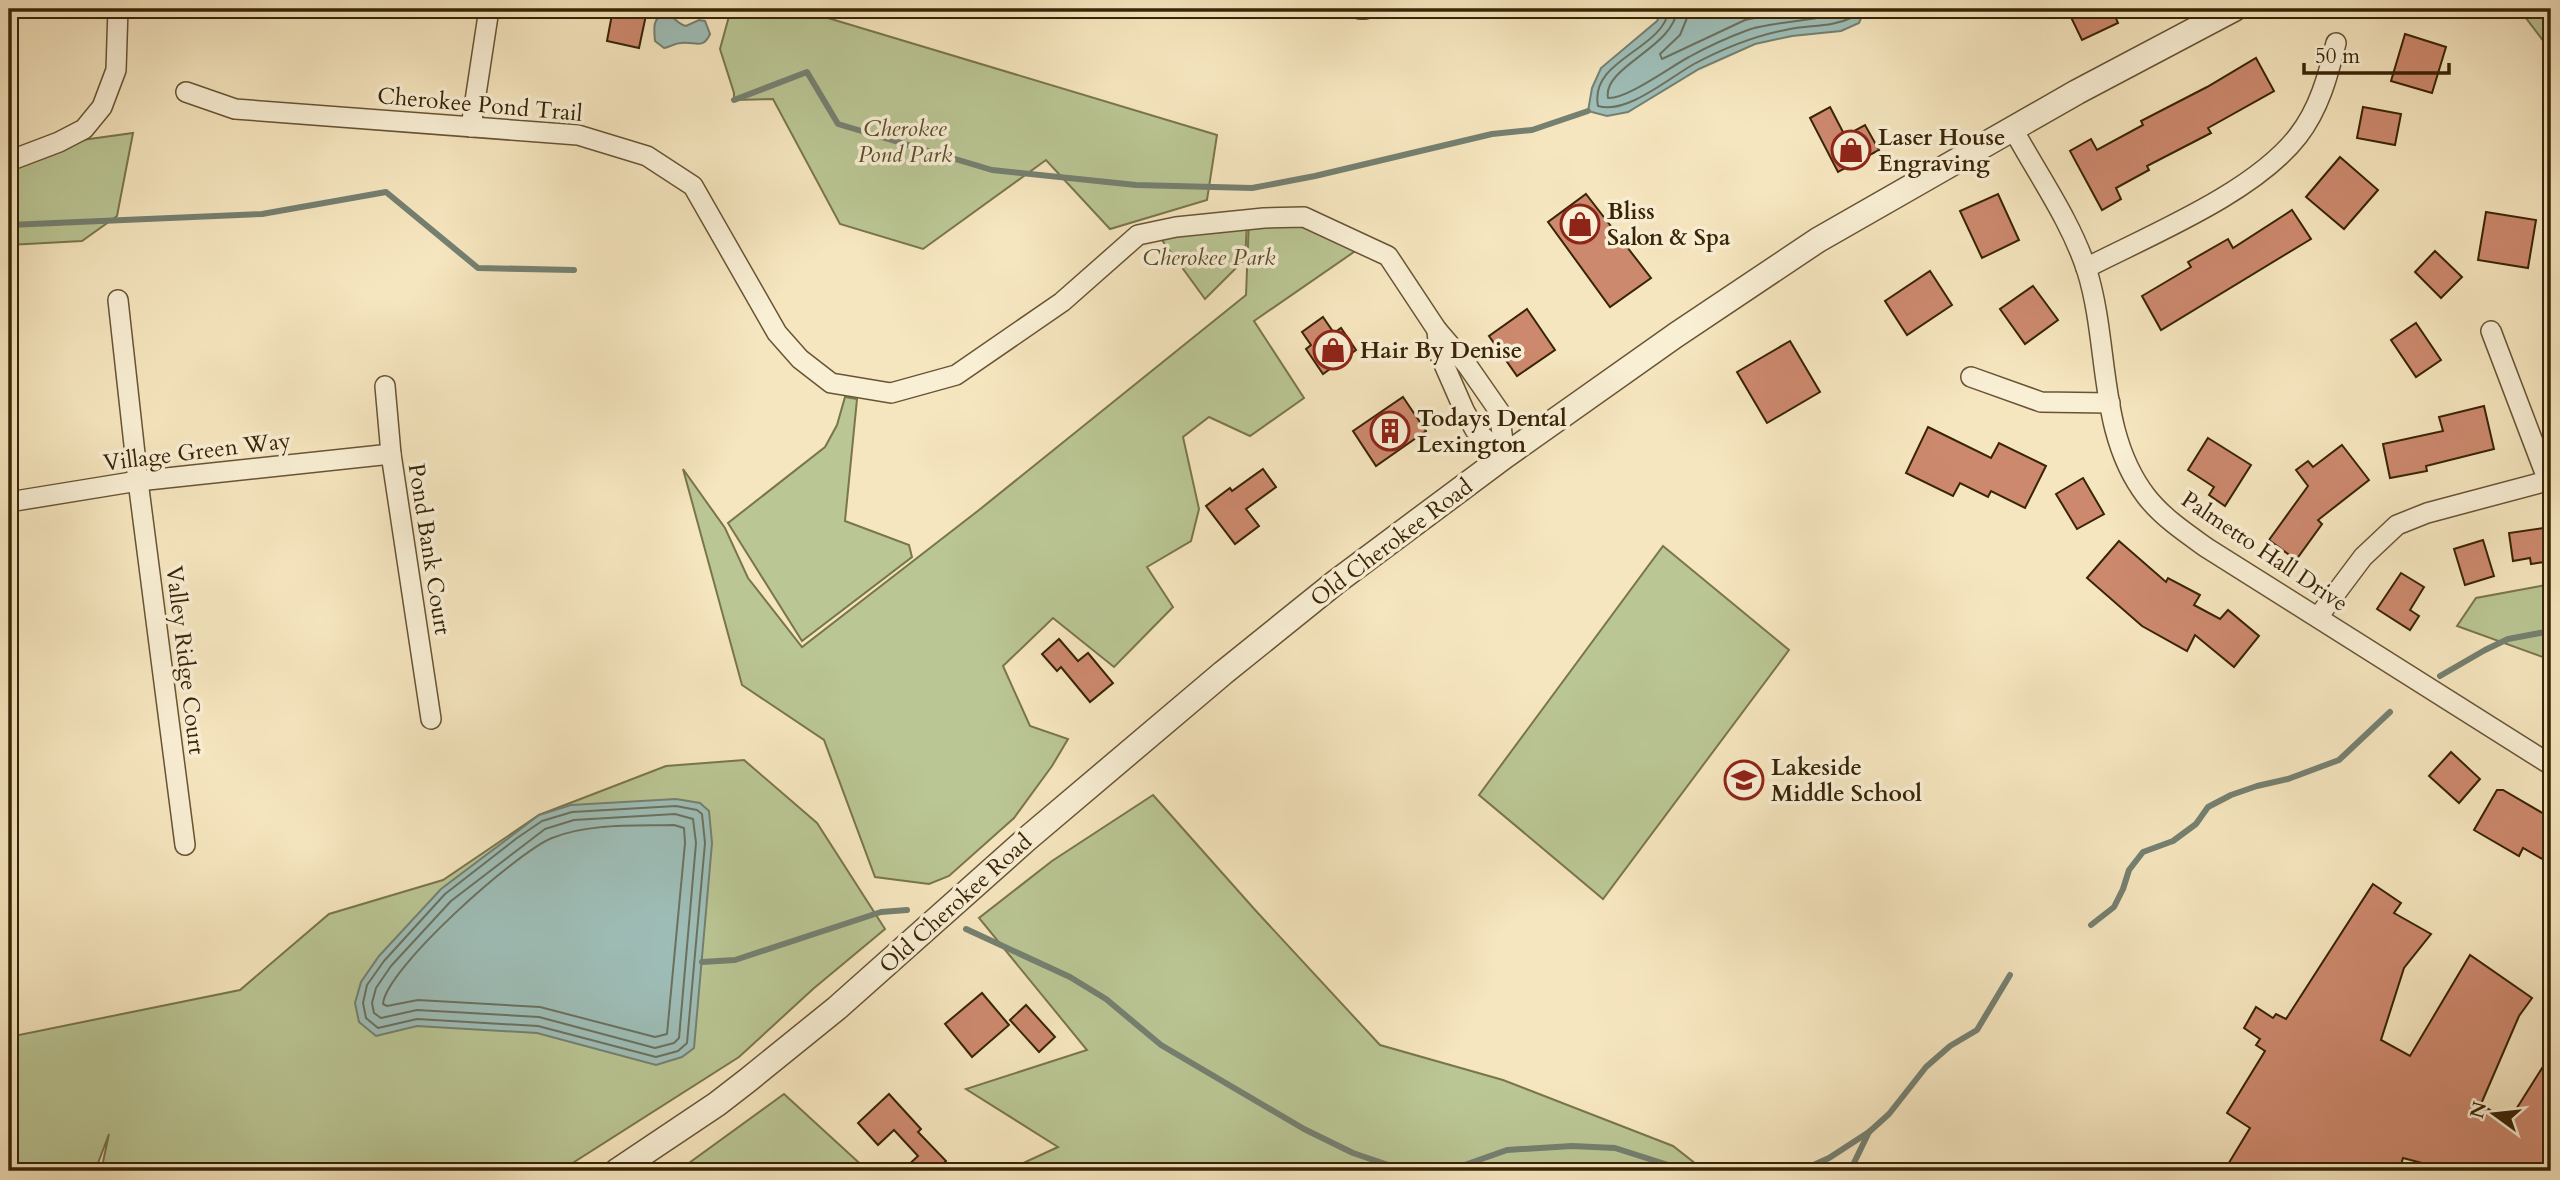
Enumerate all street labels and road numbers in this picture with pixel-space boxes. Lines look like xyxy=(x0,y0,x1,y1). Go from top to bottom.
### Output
street label: Cherokee Pond Trail xyxy=(376,80,584,129)
street label: Village Green Way xyxy=(101,425,293,478)
street label: Pond Bank Court xyxy=(401,461,458,637)
street label: Old Cherokee Road xyxy=(1304,471,1479,614)
street label: Palmetto Hall Drive xyxy=(2175,484,2354,619)
street label: Valley Ridge Court xyxy=(159,564,212,756)
street label: Old Cherokee Road xyxy=(872,826,1039,980)

